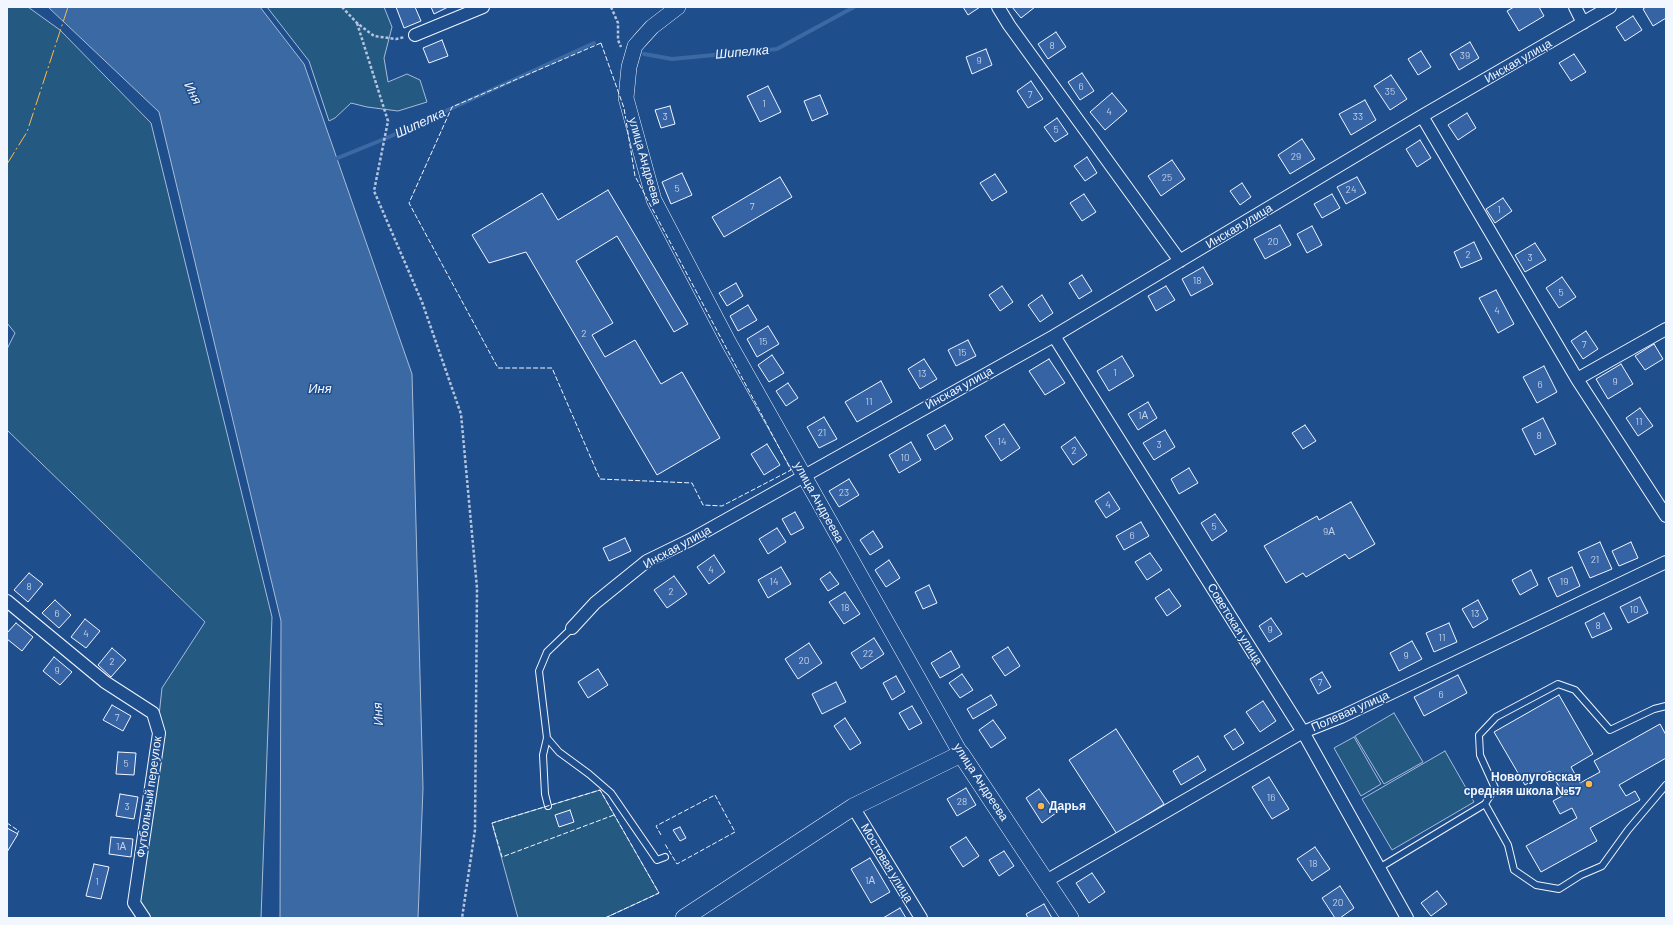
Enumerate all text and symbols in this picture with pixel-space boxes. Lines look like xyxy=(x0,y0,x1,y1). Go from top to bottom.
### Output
street label: Инская улица xyxy=(1482,36,1554,86)
house number: 8 xyxy=(1049,40,1055,52)
water label: Шипелка xyxy=(714,42,770,62)
house number: 39 xyxy=(1460,50,1470,62)
house number: 9 xyxy=(976,55,982,67)
water label: Иня xyxy=(181,79,205,107)
house number: 6 xyxy=(1078,81,1084,93)
house number: 35 xyxy=(1385,86,1395,98)
house number: 7 xyxy=(1028,89,1032,101)
house number: 1 xyxy=(762,98,766,110)
water label: Шипелка xyxy=(392,105,448,141)
house number: 4 xyxy=(1106,106,1112,118)
house number: 3 xyxy=(662,111,668,123)
house number: 33 xyxy=(1353,111,1363,123)
street label: улица Андреева xyxy=(626,116,664,206)
house number: 5 xyxy=(1053,124,1059,136)
house number: 29 xyxy=(1291,151,1301,163)
house number: 25 xyxy=(1162,172,1172,184)
house number: 5 xyxy=(674,183,680,195)
house number: 24 xyxy=(1346,184,1356,196)
street label: Инская улица xyxy=(1203,200,1275,252)
house number: 7 xyxy=(750,201,754,213)
house number: 1 xyxy=(1497,204,1501,216)
house number: 20 xyxy=(1267,236,1279,248)
house number: 2 xyxy=(1465,249,1471,261)
house number: 3 xyxy=(1527,252,1533,264)
house number: 18 xyxy=(1193,275,1201,287)
house number: 5 xyxy=(1558,287,1564,299)
house number: 4 xyxy=(1494,305,1500,317)
house number: 2 xyxy=(581,328,587,340)
house number: 15 xyxy=(759,336,767,348)
house number: 7 xyxy=(1582,339,1586,351)
house number: 15 xyxy=(958,347,966,359)
street label: Инская улица xyxy=(923,363,995,413)
house number: 1 xyxy=(1113,367,1117,379)
house number: 13 xyxy=(918,368,926,380)
house number: 9 xyxy=(1612,376,1618,388)
house number: 6 xyxy=(1537,379,1543,391)
water label: Иня xyxy=(308,381,332,397)
house number: 11 xyxy=(865,396,873,408)
house number: 1А xyxy=(1138,410,1148,422)
house number: 11 xyxy=(1635,416,1643,428)
house number: 21 xyxy=(818,427,826,439)
house number: 8 xyxy=(1536,430,1542,442)
house number: 14 xyxy=(997,436,1007,448)
house number: 3 xyxy=(1156,439,1162,451)
house number: 2 xyxy=(1071,445,1077,457)
house number: 10 xyxy=(900,452,910,464)
street label: улица Андреева xyxy=(791,459,847,545)
house number: 23 xyxy=(839,487,849,499)
house number: 4 xyxy=(1105,499,1111,511)
house number: 5 xyxy=(1211,521,1217,533)
street label: Инская улица xyxy=(641,522,713,572)
house number: 9А xyxy=(1323,526,1335,538)
house number: 6 xyxy=(1129,530,1135,542)
house number: 21 xyxy=(1591,554,1599,566)
house number: 4 xyxy=(708,564,714,576)
house number: 14 xyxy=(769,576,779,588)
house number: 19 xyxy=(1560,576,1568,588)
house number: 8 xyxy=(26,581,32,593)
street label: Советская улица xyxy=(1204,581,1266,667)
house number: 2 xyxy=(668,586,674,598)
house number: 18 xyxy=(841,602,849,614)
house number: 10 xyxy=(1629,604,1639,616)
house number: 6 xyxy=(54,608,60,620)
house number: 13 xyxy=(1471,608,1479,620)
house number: 8 xyxy=(1595,620,1601,632)
house number: 9 xyxy=(1267,624,1273,636)
house number: 4 xyxy=(83,628,89,640)
house number: 11 xyxy=(1438,632,1446,644)
house number: 22 xyxy=(863,648,873,660)
house number: 9 xyxy=(1403,650,1409,662)
house number: 20 xyxy=(798,655,810,667)
house number: 2 xyxy=(109,656,115,668)
house number: 9 xyxy=(54,665,60,677)
house number: 7 xyxy=(1318,677,1322,689)
street label: Полевая улица xyxy=(1309,687,1391,735)
house number: 6 xyxy=(1438,689,1444,701)
water label: Иня xyxy=(370,702,386,726)
house number: 7 xyxy=(115,712,119,724)
street label: Футбольный переулок xyxy=(133,735,165,859)
street label: улица Андреева xyxy=(950,740,1012,824)
house number: 5 xyxy=(123,758,129,770)
place label: Новолуговская средняя школа №57 xyxy=(1464,770,1581,798)
marker: Новолуговская средняя школа №57 xyxy=(1584,779,1594,789)
house number: 16 xyxy=(1267,792,1275,804)
house number: 28 xyxy=(957,796,967,808)
place label: Дарья xyxy=(1049,799,1086,813)
house number: 3 xyxy=(124,801,130,813)
marker: Дарья xyxy=(1036,801,1046,811)
street label: Мостовая улица xyxy=(858,821,916,905)
house number: 1А xyxy=(116,841,126,853)
house number: 18 xyxy=(1309,858,1317,870)
house number: 1А xyxy=(865,875,875,887)
house number: 1 xyxy=(95,876,99,888)
house number: 20 xyxy=(1332,897,1344,909)

